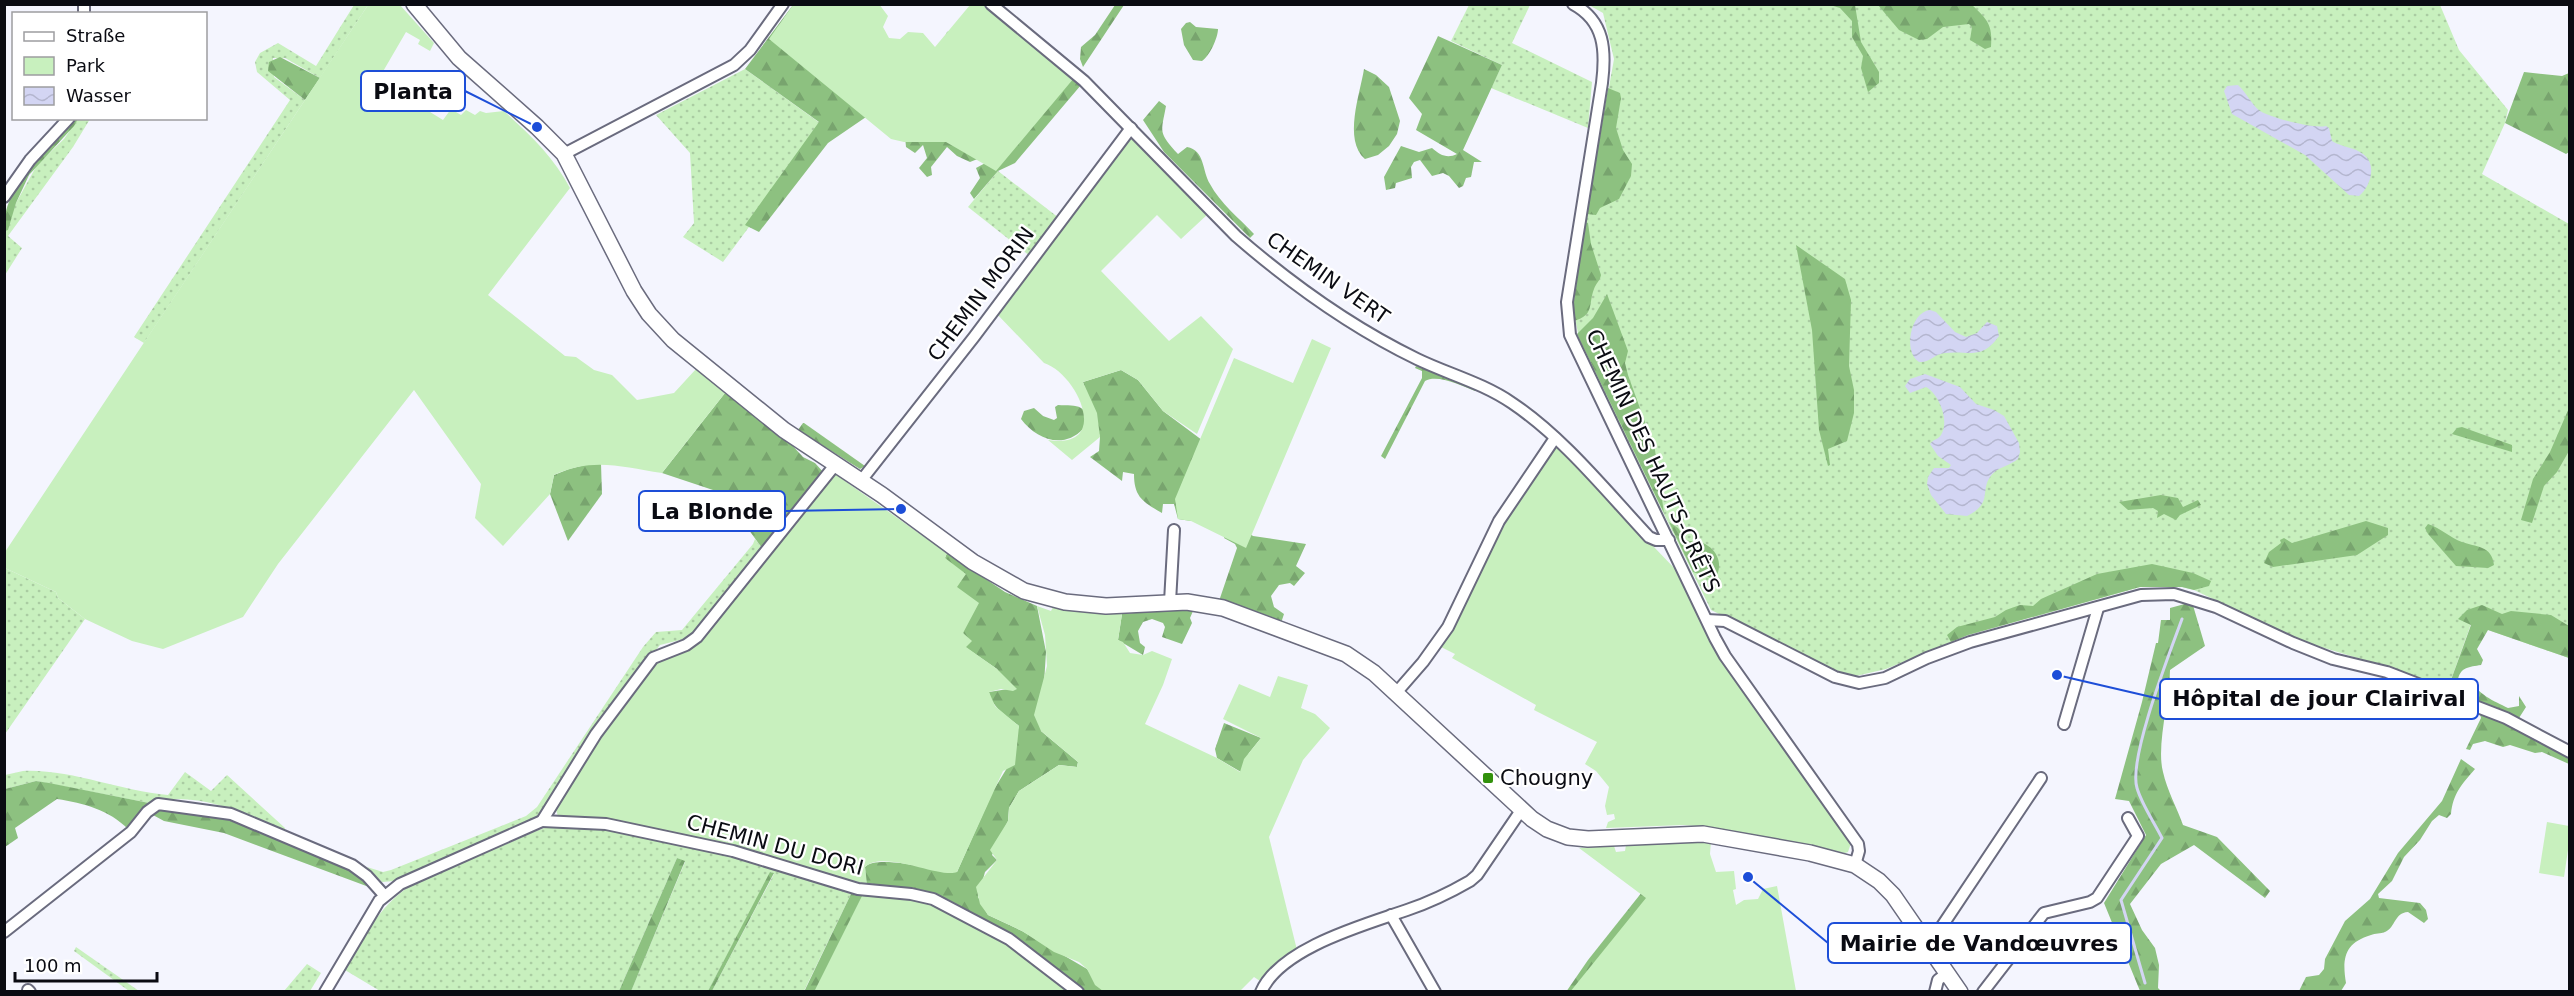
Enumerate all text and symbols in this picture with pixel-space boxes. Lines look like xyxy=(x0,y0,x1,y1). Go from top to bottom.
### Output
legend xyxy=(12,12,207,120)
text: Straße xyxy=(66,25,125,46)
text: Park xyxy=(66,55,105,76)
callout: Planta xyxy=(361,71,465,111)
text: Planta xyxy=(373,79,453,104)
text: Wasser xyxy=(66,85,132,106)
street label: CHEMIN MORIN xyxy=(923,222,1039,366)
street label: CHEMIN VERT xyxy=(1262,227,1394,329)
street label: CHEMIN DES HAUTS-CRÊTS xyxy=(1581,325,1726,596)
callout: La Blonde xyxy=(639,491,785,531)
text: La Blonde xyxy=(651,499,773,524)
callout: Hôpital de jour Clairival xyxy=(2160,679,2478,719)
text: Hôpital de jour Clairival xyxy=(2172,686,2466,711)
place label: Chougny xyxy=(1500,766,1593,790)
marker: Chougny xyxy=(1481,771,1495,785)
street label: CHEMIN DU DORI xyxy=(684,810,866,880)
callout: Mairie de Vandœuvres xyxy=(1828,923,2131,963)
text: Mairie de Vandœuvres xyxy=(1840,931,2118,956)
scale bar xyxy=(15,945,158,983)
text: 100 m xyxy=(24,955,82,976)

